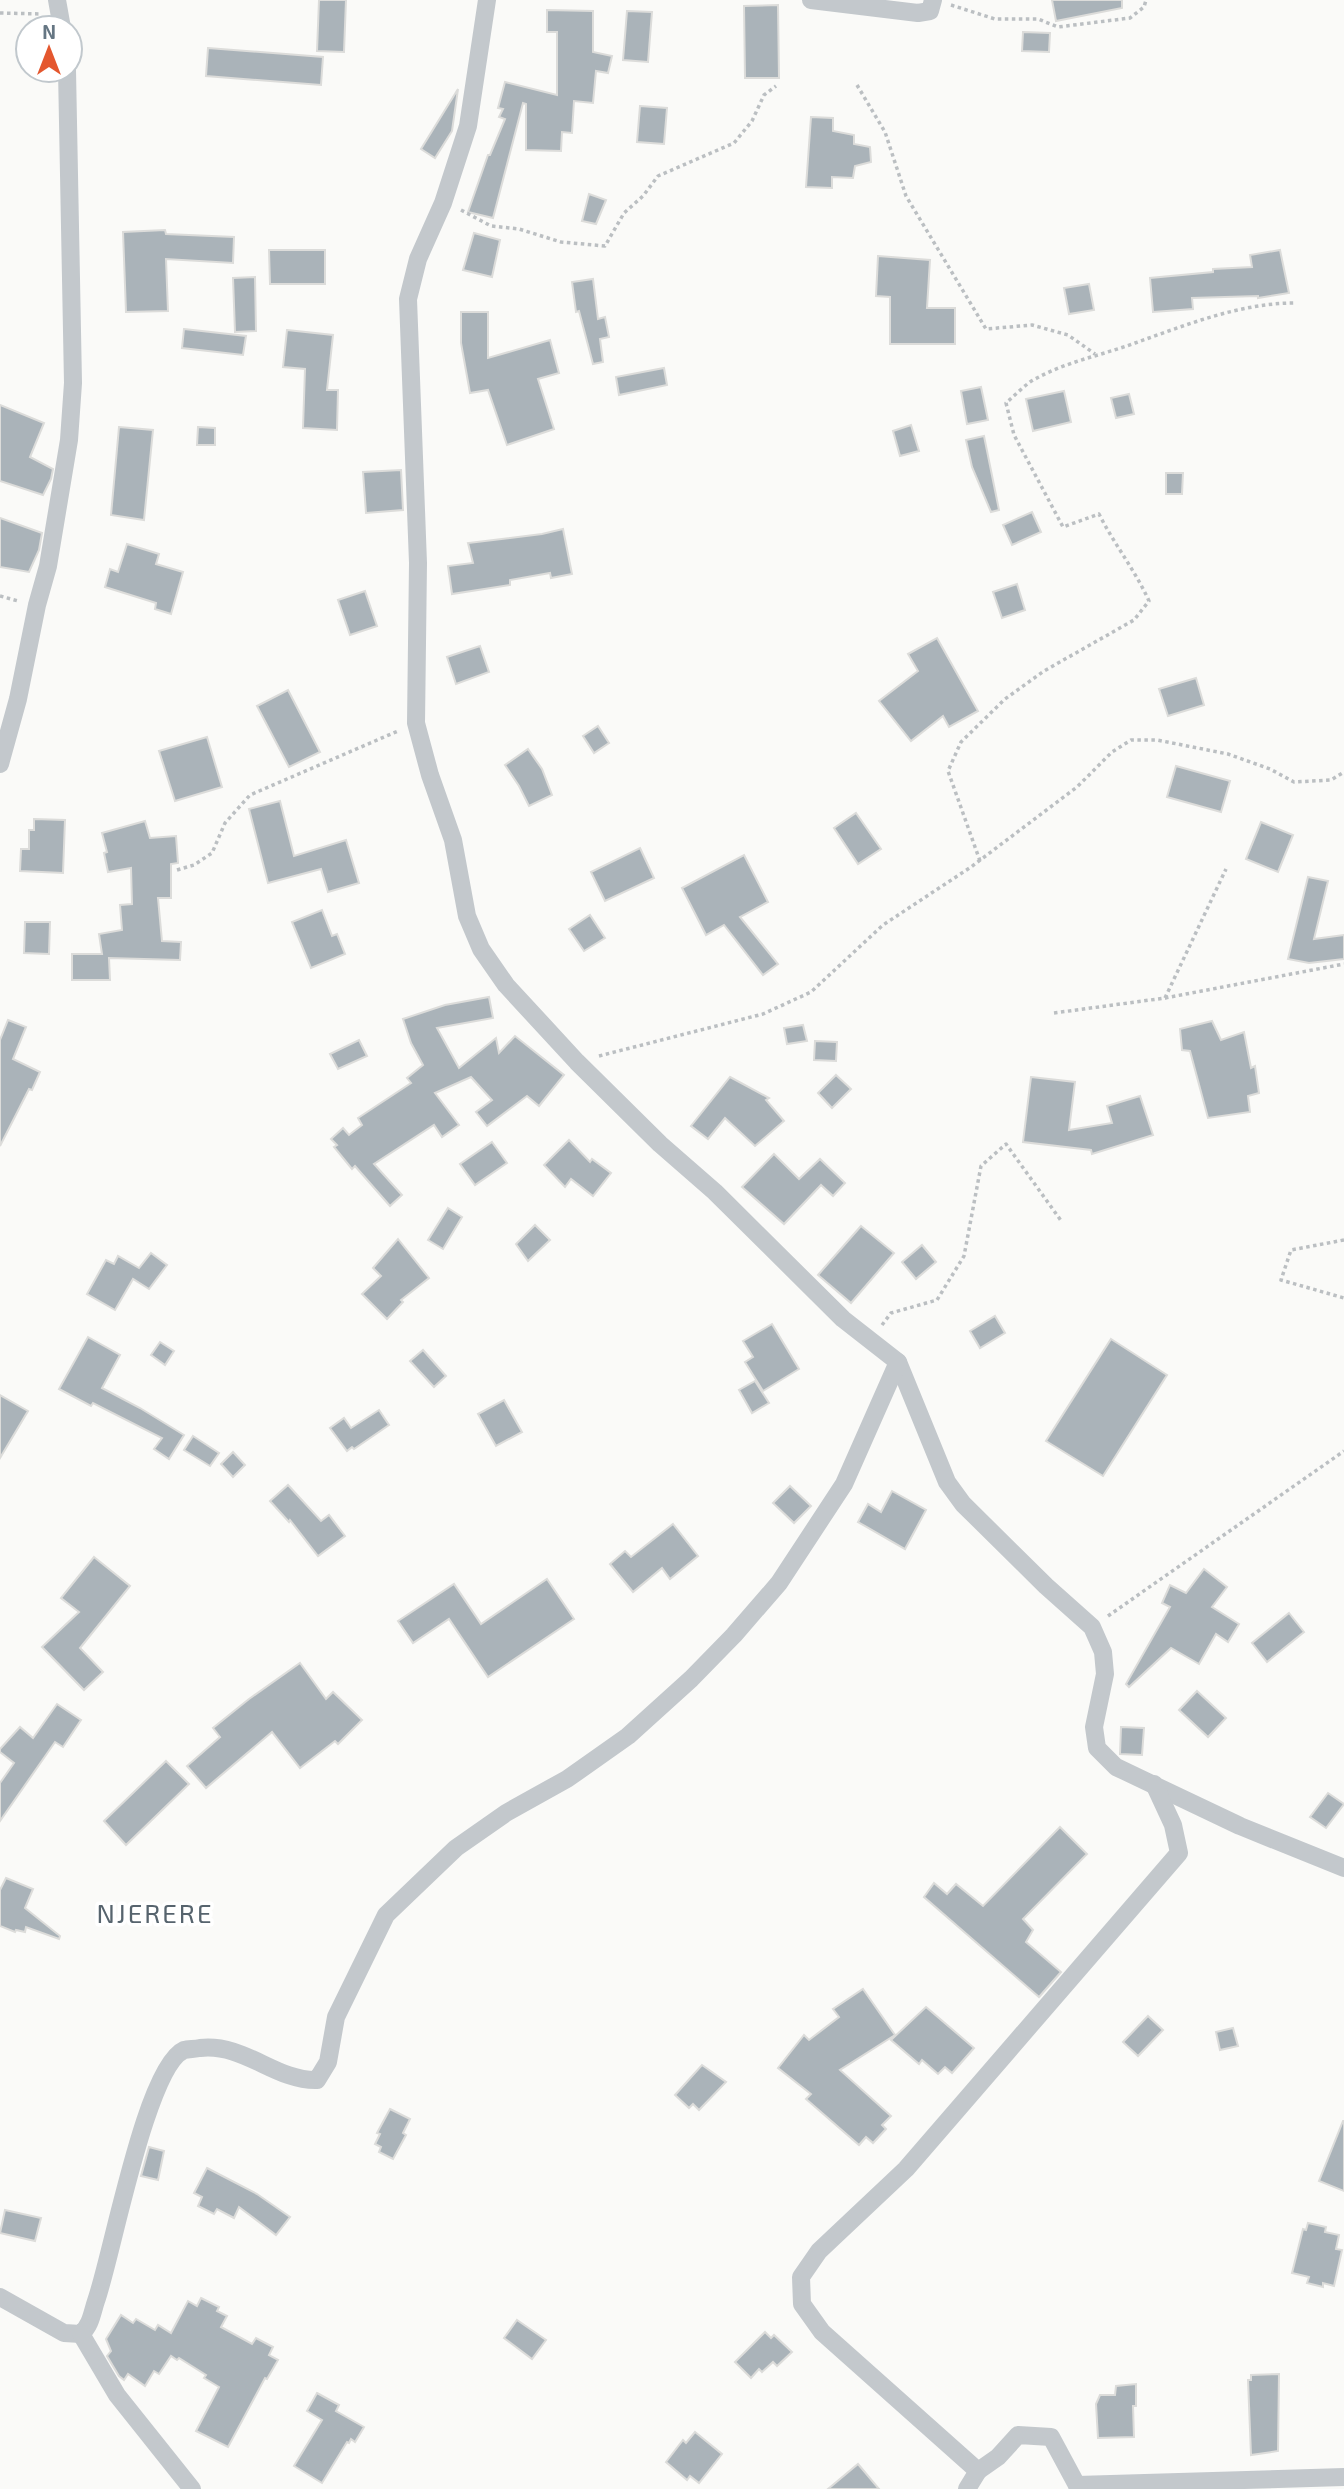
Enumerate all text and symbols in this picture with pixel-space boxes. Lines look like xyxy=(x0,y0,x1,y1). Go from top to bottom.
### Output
north arrow xyxy=(14,14,84,84)
text: N xyxy=(42,20,56,43)
district label: NJERERE xyxy=(97,1897,214,1928)

